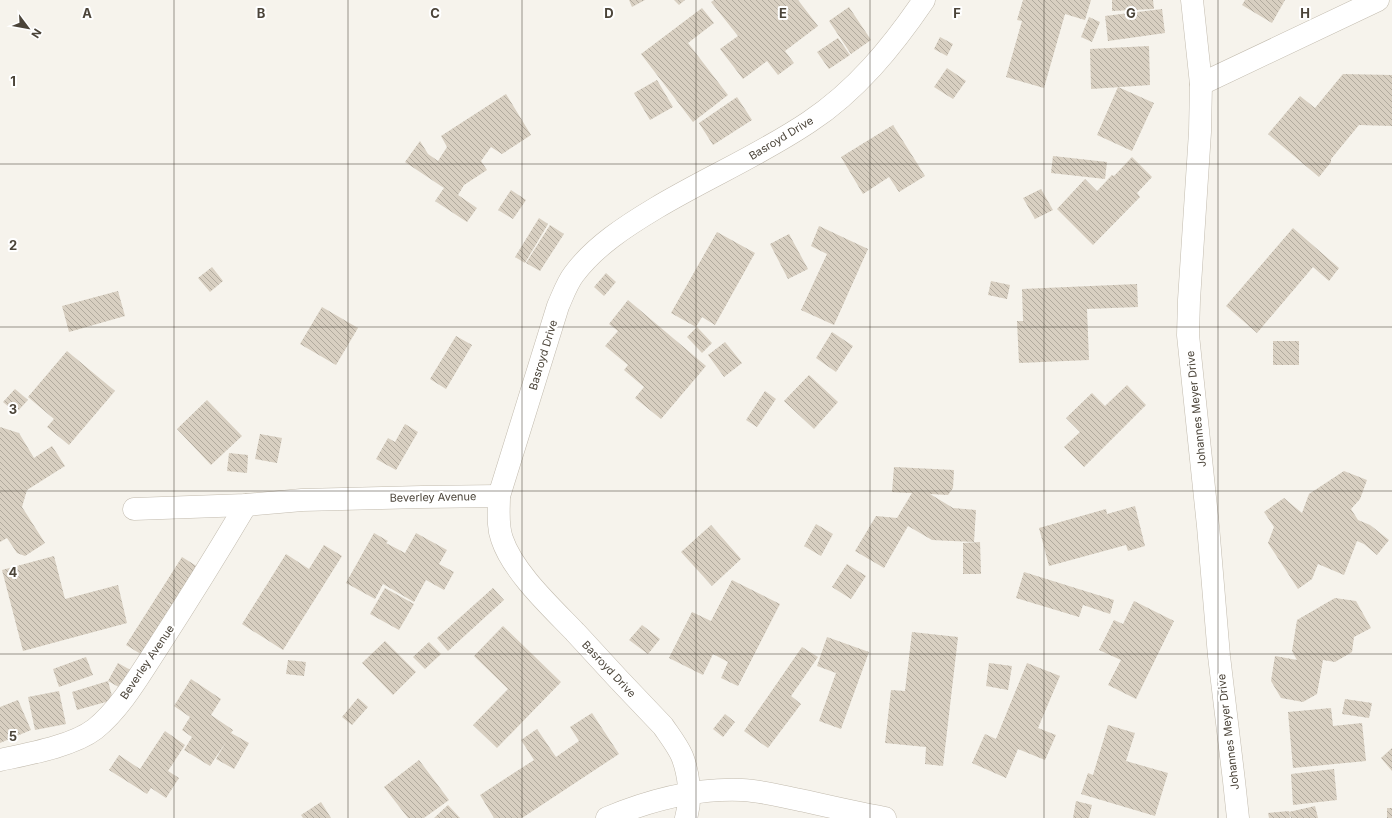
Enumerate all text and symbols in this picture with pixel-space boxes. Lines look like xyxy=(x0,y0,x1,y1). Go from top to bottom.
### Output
text: A xyxy=(82,5,92,21)
text: B xyxy=(257,5,266,21)
text: C xyxy=(430,5,440,21)
text: D xyxy=(604,5,614,21)
text: E xyxy=(779,5,787,21)
text: F xyxy=(953,5,961,21)
text: G xyxy=(1126,5,1136,21)
text: H xyxy=(1300,5,1310,21)
north arrow xyxy=(8,8,48,48)
text: N xyxy=(28,26,45,41)
text: 1 xyxy=(10,73,16,89)
street label: Basroyd Drive xyxy=(746,113,816,163)
text: 2 xyxy=(9,237,17,253)
street label: Basroyd Drive xyxy=(526,318,560,392)
street label: Johannes Meyer Drive xyxy=(1183,350,1209,468)
text: 3 xyxy=(9,401,17,417)
street label: Beverley Avenue xyxy=(389,489,477,505)
text: 4 xyxy=(9,564,18,580)
street label: Beverley Avenue xyxy=(117,622,177,702)
street label: Basroyd Drive xyxy=(579,638,639,700)
street label: Johannes Meyer Drive xyxy=(1214,673,1242,791)
text: 5 xyxy=(9,728,17,744)

